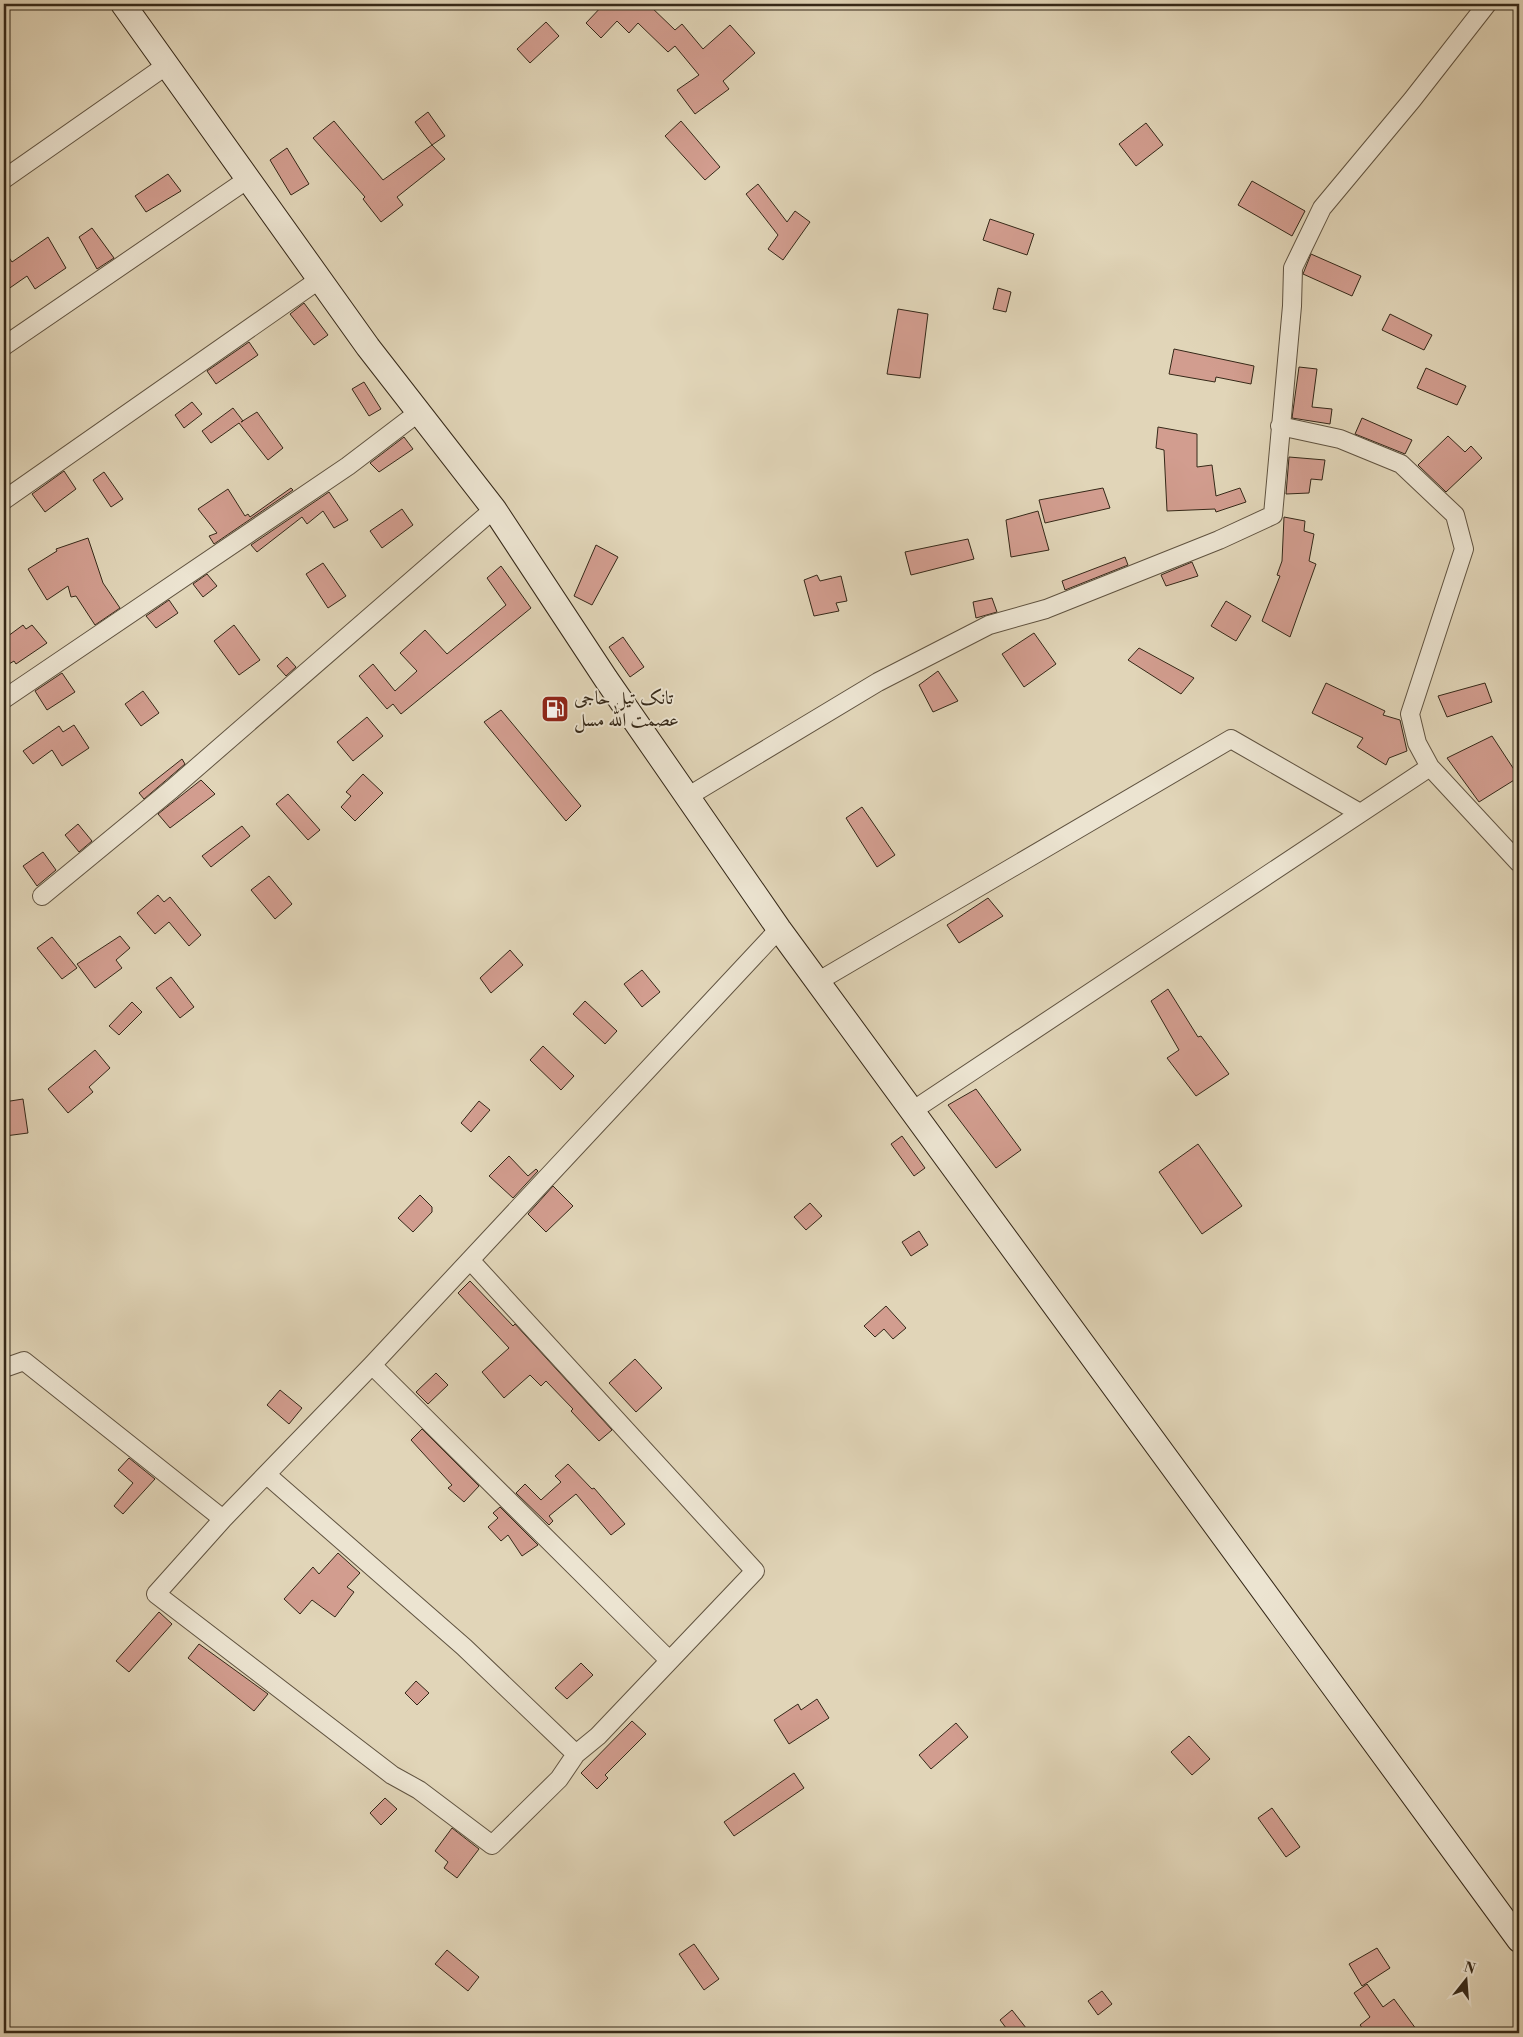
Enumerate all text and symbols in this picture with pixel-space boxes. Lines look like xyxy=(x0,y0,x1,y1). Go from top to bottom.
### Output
place label: تانک تیل حاجی عصمت الله مسل xyxy=(574,686,679,733)
fuel station icon: تانک تیل حاجی عصمت الله مسل xyxy=(540,694,570,724)
north arrow xyxy=(1440,1954,1490,2004)
text: N xyxy=(1462,1958,1477,1979)

